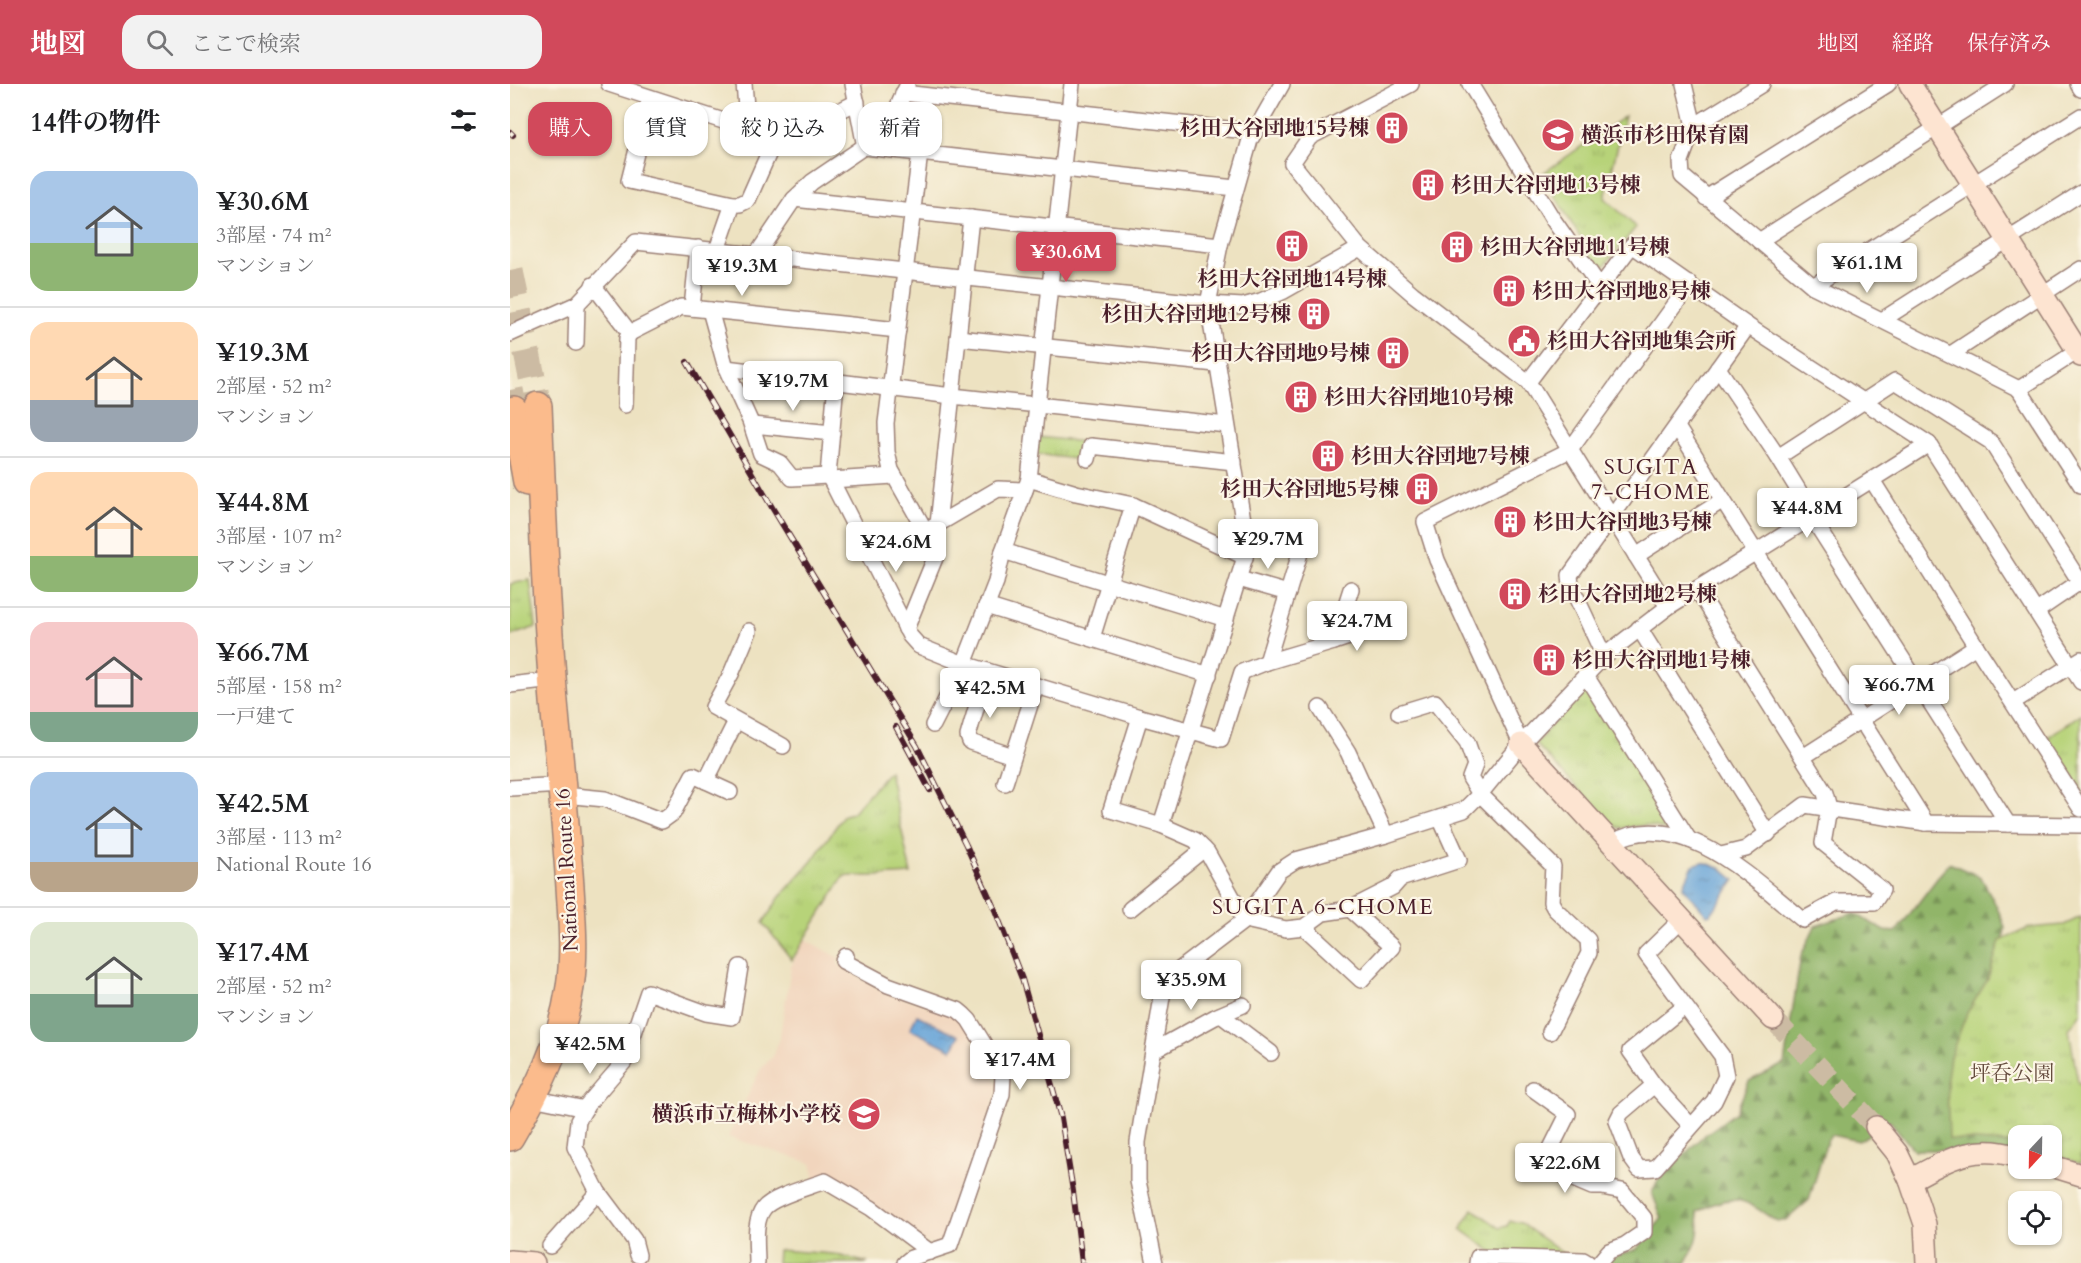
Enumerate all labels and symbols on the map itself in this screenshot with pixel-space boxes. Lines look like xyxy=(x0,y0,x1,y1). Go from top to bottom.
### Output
building icon: 杉田大谷団地15号棟 xyxy=(1374,110,1410,146)
place label: 杉田大谷団地15号棟 xyxy=(1179,114,1369,143)
school or university icon: 横浜市杉田保育園 xyxy=(1540,117,1576,153)
place label: 横浜市杉田保育園 xyxy=(1581,121,1749,150)
building icon: 杉田大谷団地13号棟 xyxy=(1410,167,1446,203)
place label: 杉田大谷団地13号棟 xyxy=(1451,171,1641,200)
building icon: 杉田大谷団地14号棟 xyxy=(1274,228,1310,264)
building icon: 杉田大谷団地11号棟 xyxy=(1439,229,1475,265)
pin: ¥30.6M xyxy=(1017,232,1115,283)
place label: 杉田大谷団地11号棟 xyxy=(1480,233,1670,262)
pin: ¥61.1M xyxy=(1818,243,1916,294)
pin: ¥19.3M xyxy=(693,246,791,297)
place label: 杉田大谷団地14号棟 xyxy=(1197,265,1387,294)
building icon: 杉田大谷団地8号棟 xyxy=(1491,273,1527,309)
place label: 杉田大谷団地8号棟 xyxy=(1532,277,1711,306)
building icon: 杉田大谷団地12号棟 xyxy=(1296,296,1332,332)
place label: 杉田大谷団地12号棟 xyxy=(1101,300,1291,329)
public building icon: 杉田大谷団地集会所 xyxy=(1506,323,1542,359)
place label: 杉田大谷団地集会所 xyxy=(1547,327,1736,356)
building icon: 杉田大谷団地9号棟 xyxy=(1375,335,1411,371)
place label: 杉田大谷団地9号棟 xyxy=(1191,339,1370,368)
pin: ¥19.7M xyxy=(744,361,842,412)
building icon: 杉田大谷団地10号棟 xyxy=(1283,379,1319,415)
place label: 杉田大谷団地10号棟 xyxy=(1324,383,1514,412)
building icon: 杉田大谷団地7号棟 xyxy=(1310,438,1346,474)
place label: 杉田大谷団地7号棟 xyxy=(1351,442,1530,471)
district label: SUGITA 7-CHOME xyxy=(1591,452,1711,507)
building icon: 杉田大谷団地5号棟 xyxy=(1404,471,1440,507)
place label: 杉田大谷団地5号棟 xyxy=(1220,475,1399,504)
pin: ¥44.8M xyxy=(1758,488,1856,539)
building icon: 杉田大谷団地3号棟 xyxy=(1492,504,1528,540)
place label: 杉田大谷団地3号棟 xyxy=(1533,508,1712,537)
pin: ¥29.7M xyxy=(1219,519,1317,570)
pin: ¥24.6M xyxy=(847,522,945,573)
building icon: 杉田大谷団地2号棟 xyxy=(1497,576,1533,612)
place label: 杉田大谷団地2号棟 xyxy=(1538,580,1717,609)
pin: ¥24.7M xyxy=(1308,601,1406,652)
building icon: 杉田大谷団地1号棟 xyxy=(1531,642,1567,678)
place label: 杉田大谷団地1号棟 xyxy=(1572,646,1751,675)
pin: ¥66.7M xyxy=(1850,665,1948,716)
pin: ¥42.5M xyxy=(941,668,1039,719)
street label: National Route 16 xyxy=(548,788,586,952)
district label: SUGITA 6-CHOME xyxy=(1212,892,1434,922)
pin: ¥35.9M xyxy=(1142,960,1240,1011)
pin: ¥42.5M xyxy=(541,1024,639,1075)
pin: ¥17.4M xyxy=(971,1040,1069,1091)
park label: 坪呑公園 xyxy=(1970,1059,2054,1088)
school or university icon: 横浜市立梅林小学校 xyxy=(846,1096,882,1132)
place label: 横浜市立梅林小学校 xyxy=(652,1100,841,1129)
north arrow xyxy=(2008,1125,2062,1179)
pin: ¥22.6M xyxy=(1516,1143,1614,1194)

